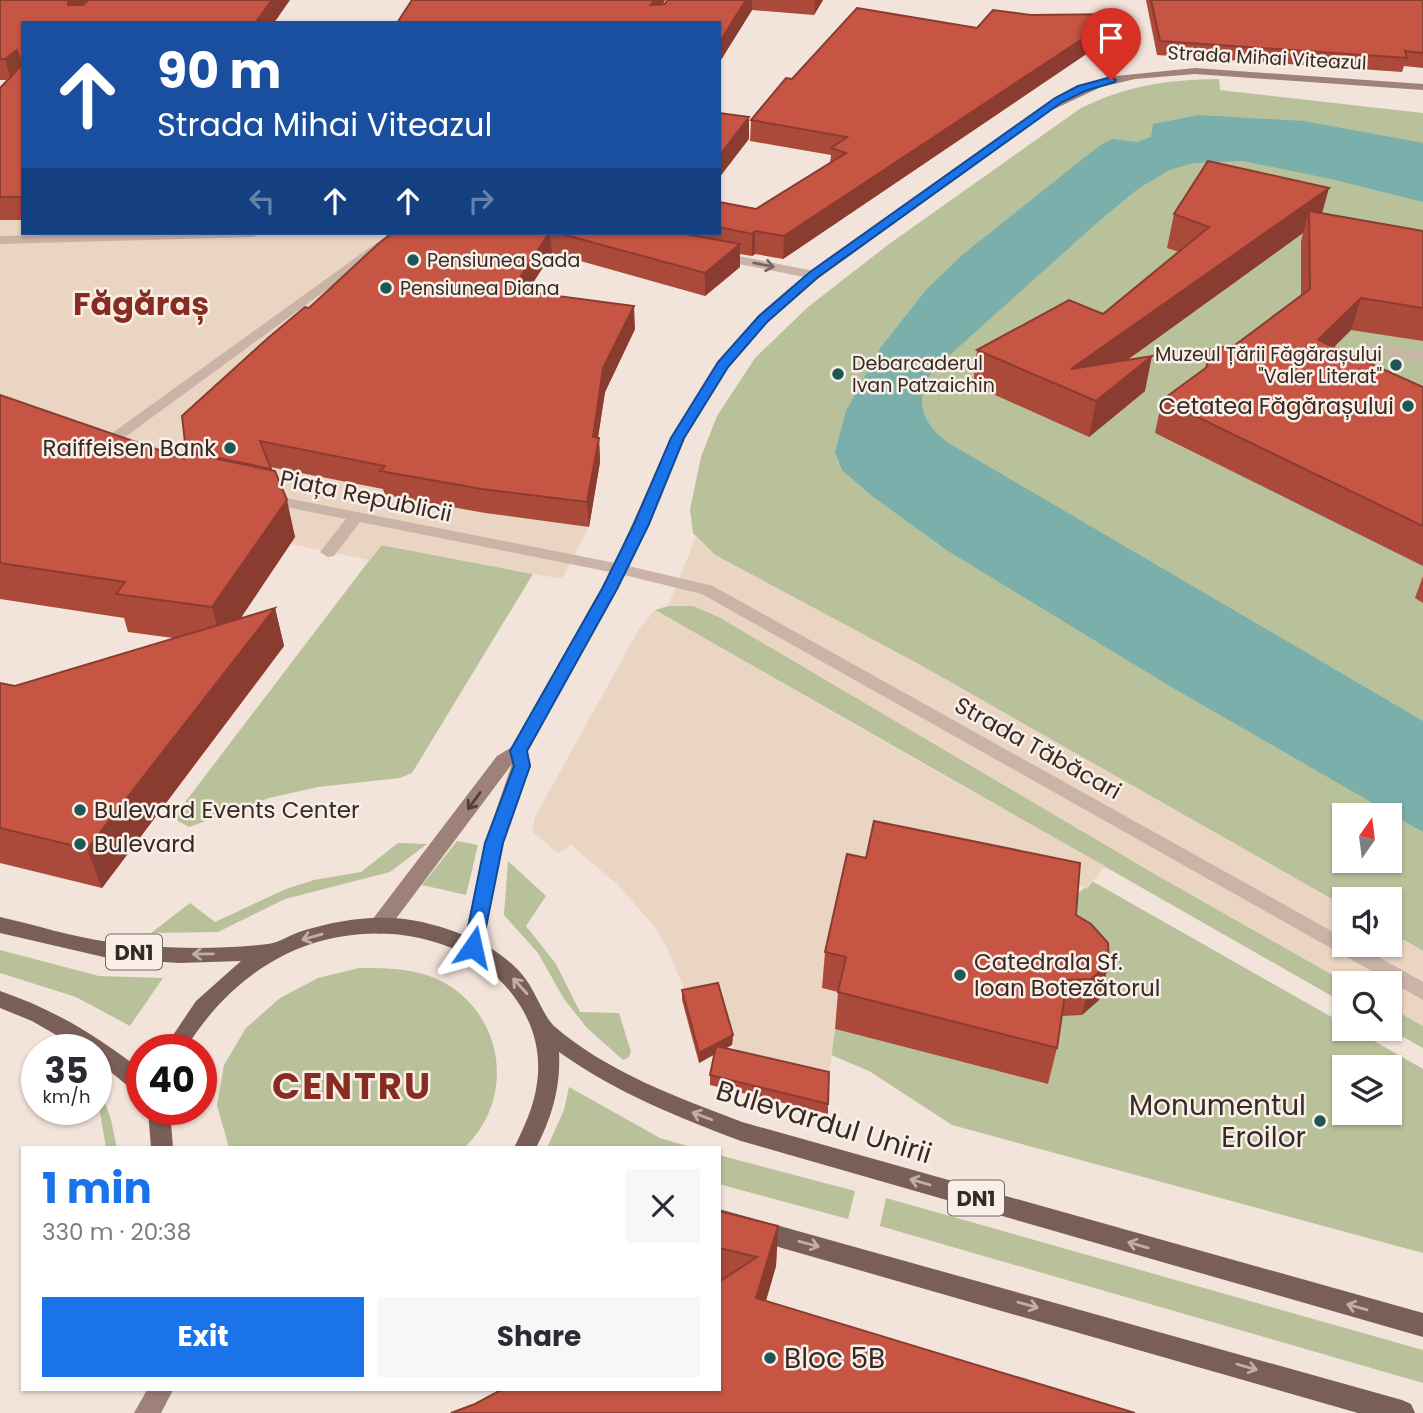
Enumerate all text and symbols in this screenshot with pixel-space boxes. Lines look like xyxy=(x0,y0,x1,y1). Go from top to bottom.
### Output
pin xyxy=(1081,8,1141,80)
icon: arrive xyxy=(1092,19,1130,57)
text: 90 m xyxy=(157,37,281,105)
street label: Strada Mihai Viteazul xyxy=(1167,39,1367,77)
icon: ahead xyxy=(42,49,133,140)
text: Strada Mihai Viteazul xyxy=(157,102,492,147)
icon: left xyxy=(243,182,281,220)
icon: ahead xyxy=(316,182,354,220)
icon: ahead xyxy=(389,182,427,220)
icon: right xyxy=(462,182,500,220)
place label: Pensiunea Sada xyxy=(427,247,580,274)
marker: Pensiunea Sada xyxy=(405,252,421,268)
one-way arrow xyxy=(752,258,775,272)
place label: Pensiunea Diana xyxy=(400,275,560,302)
marker: Pensiunea Diana xyxy=(378,280,394,296)
district label: Făgăraș xyxy=(73,281,209,326)
place label: Muzeul Țării Făgărașului "Valer Literat" xyxy=(1155,341,1382,390)
place label: Debarcaderul Ivan Patzaichin xyxy=(852,350,995,399)
marker: Muzeul Țării Făgărașului "Valer Literat" xyxy=(1388,357,1404,373)
marker: Debarcaderul Ivan Patzaichin xyxy=(830,366,846,382)
place label: Cetatea Făgărașului xyxy=(1159,390,1394,422)
marker: Cetatea Făgărașului xyxy=(1400,398,1416,414)
place label: Raiffeisen Bank xyxy=(42,432,216,464)
marker: Raiffeisen Bank xyxy=(222,440,238,456)
street label: Piața Republicii xyxy=(277,462,455,530)
street label: Strada Tăbăcari xyxy=(949,689,1127,807)
one-way arrow xyxy=(467,792,482,811)
place label: Bulevard Events Center xyxy=(94,794,360,826)
marker: Bulevard Events Center xyxy=(72,802,88,818)
north arrow xyxy=(1332,803,1402,873)
map controls xyxy=(1332,803,1402,1125)
place label: Bulevard xyxy=(94,828,195,860)
marker: Bulevard xyxy=(72,836,88,852)
button: sound xyxy=(1332,887,1402,957)
position arrow xyxy=(436,910,510,984)
one-way arrow xyxy=(301,932,323,945)
road number: DN1 xyxy=(106,934,162,970)
place label: Catedrala Sf. Ioan Botezătorul xyxy=(974,946,1160,1004)
one-way arrow xyxy=(192,947,215,961)
marker: Catedrala Sf. Ioan Botezătorul xyxy=(952,967,968,983)
button: search xyxy=(1332,971,1402,1041)
one-way arrow xyxy=(512,978,529,995)
speed limit sign: 40 xyxy=(126,1034,217,1125)
text: 35 xyxy=(45,1046,88,1095)
button: layers xyxy=(1332,1055,1402,1125)
district label: CENTRU xyxy=(272,1060,432,1112)
street label: Bulevardul Unirii xyxy=(711,1071,937,1173)
text: km/h xyxy=(43,1084,90,1109)
place label: Monumentul Eroilor xyxy=(1129,1086,1306,1157)
one-way arrow xyxy=(692,1109,714,1122)
marker: Monumentul Eroilor xyxy=(1312,1113,1328,1129)
text: 1 min xyxy=(42,1159,152,1218)
button: close xyxy=(626,1169,700,1243)
one-way arrow xyxy=(909,1175,931,1188)
road number: DN1 xyxy=(948,1180,1004,1216)
text: 330 m · 20:38 xyxy=(42,1216,191,1248)
one-way arrow xyxy=(1128,1237,1150,1250)
one-way arrow xyxy=(797,1238,819,1251)
button: Exit xyxy=(42,1297,364,1377)
button: Share xyxy=(378,1297,700,1377)
one-way arrow xyxy=(1016,1299,1039,1312)
one-way arrow xyxy=(1347,1299,1369,1312)
place label: Bloc 5B xyxy=(784,1339,885,1378)
marker: Bloc 5B xyxy=(762,1350,778,1366)
one-way arrow xyxy=(1235,1362,1257,1375)

